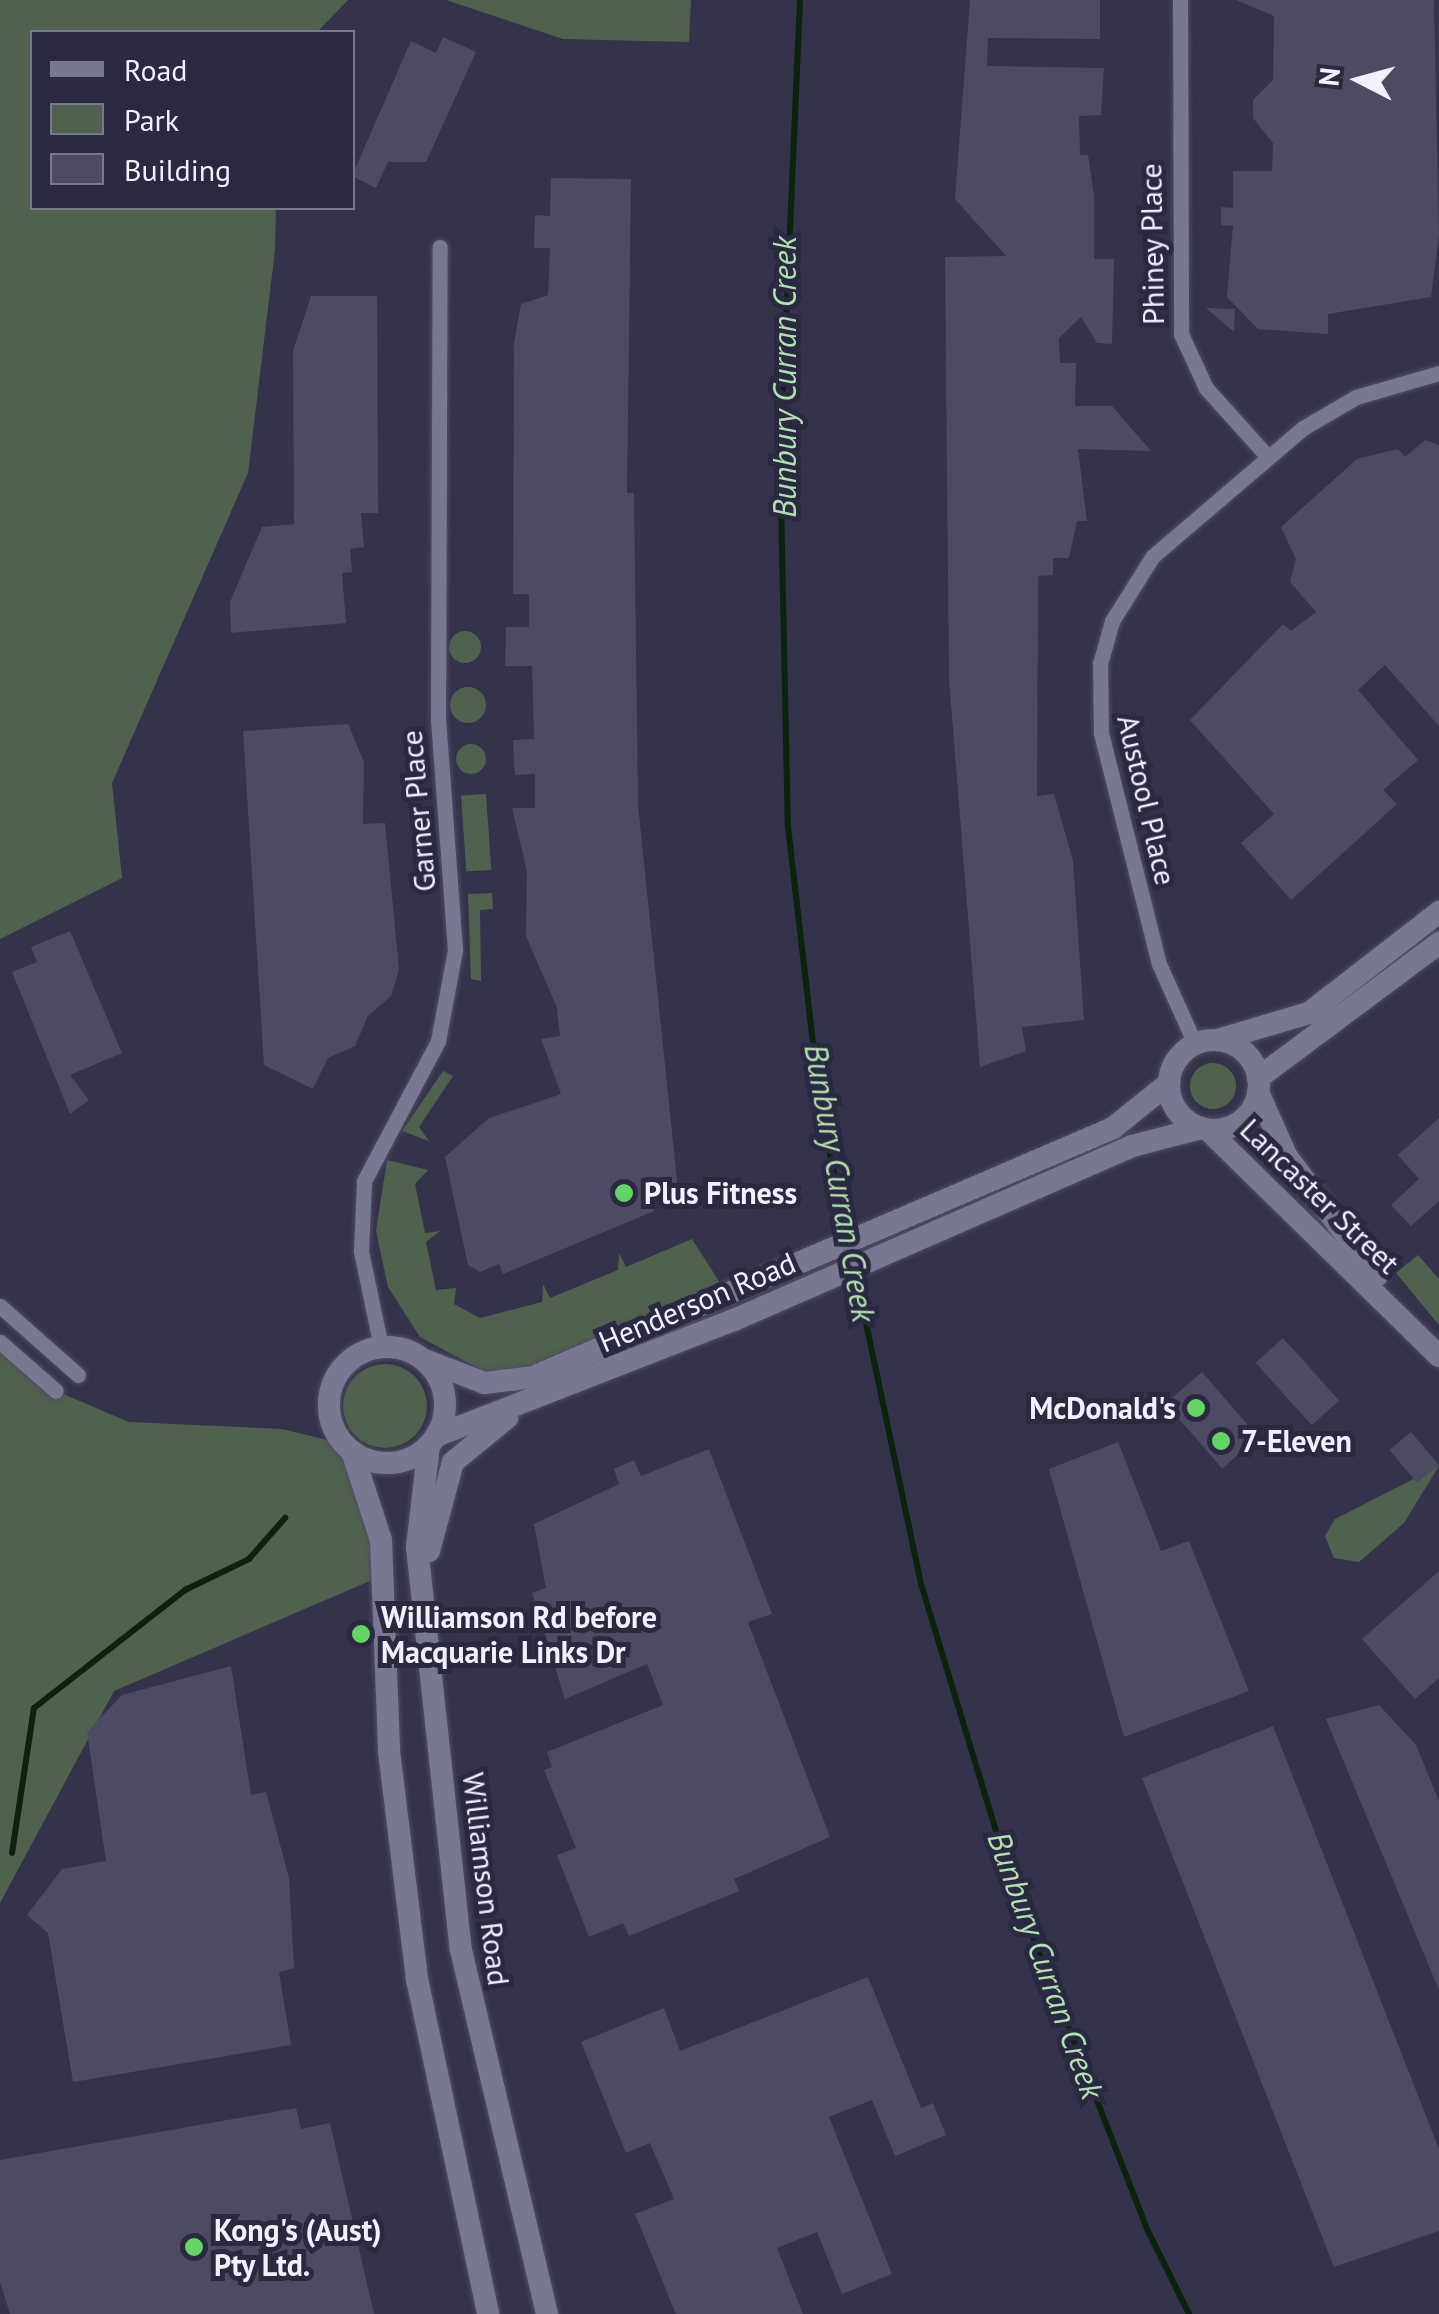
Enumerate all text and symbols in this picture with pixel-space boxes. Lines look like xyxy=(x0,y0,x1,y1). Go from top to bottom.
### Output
legend xyxy=(30,30,355,210)
north arrow xyxy=(1309,30,1409,130)
text: Road xyxy=(124,50,188,89)
text: N xyxy=(1309,66,1348,88)
text: Park xyxy=(124,100,179,139)
text: Building xyxy=(124,150,231,189)
street label: Phiney Place xyxy=(1133,162,1171,326)
water label: Bunbury Curran Creek xyxy=(765,236,803,518)
street label: Austool Place xyxy=(1110,711,1184,889)
street label: Garner Place xyxy=(393,729,443,893)
water label: Bunbury Curran Creek xyxy=(797,1041,883,1325)
street label: Lancaster Street xyxy=(1233,1111,1407,1281)
place label: Plus Fitness xyxy=(644,1175,797,1211)
marker: Plus Fitness xyxy=(613,1182,635,1204)
street label: Henderson Road xyxy=(593,1244,801,1360)
place label: McDonald's xyxy=(1029,1390,1176,1426)
marker: McDonald's xyxy=(1185,1397,1207,1419)
place label: 7-Eleven xyxy=(1241,1423,1352,1459)
marker: 7-Eleven xyxy=(1210,1430,1232,1452)
place label: Williamson Rd before Macquarie Links Dr xyxy=(381,1599,657,1670)
marker: Williamson Rd before Macquarie Links Dr xyxy=(350,1623,372,1645)
street label: Williamson Road xyxy=(455,1770,517,1988)
water label: Bunbury Curran Creek xyxy=(980,1826,1112,2104)
place label: Kong's (Aust) Pty Ltd. xyxy=(214,2212,382,2282)
marker: Kong's (Aust) Pty Ltd. xyxy=(183,2236,205,2258)

